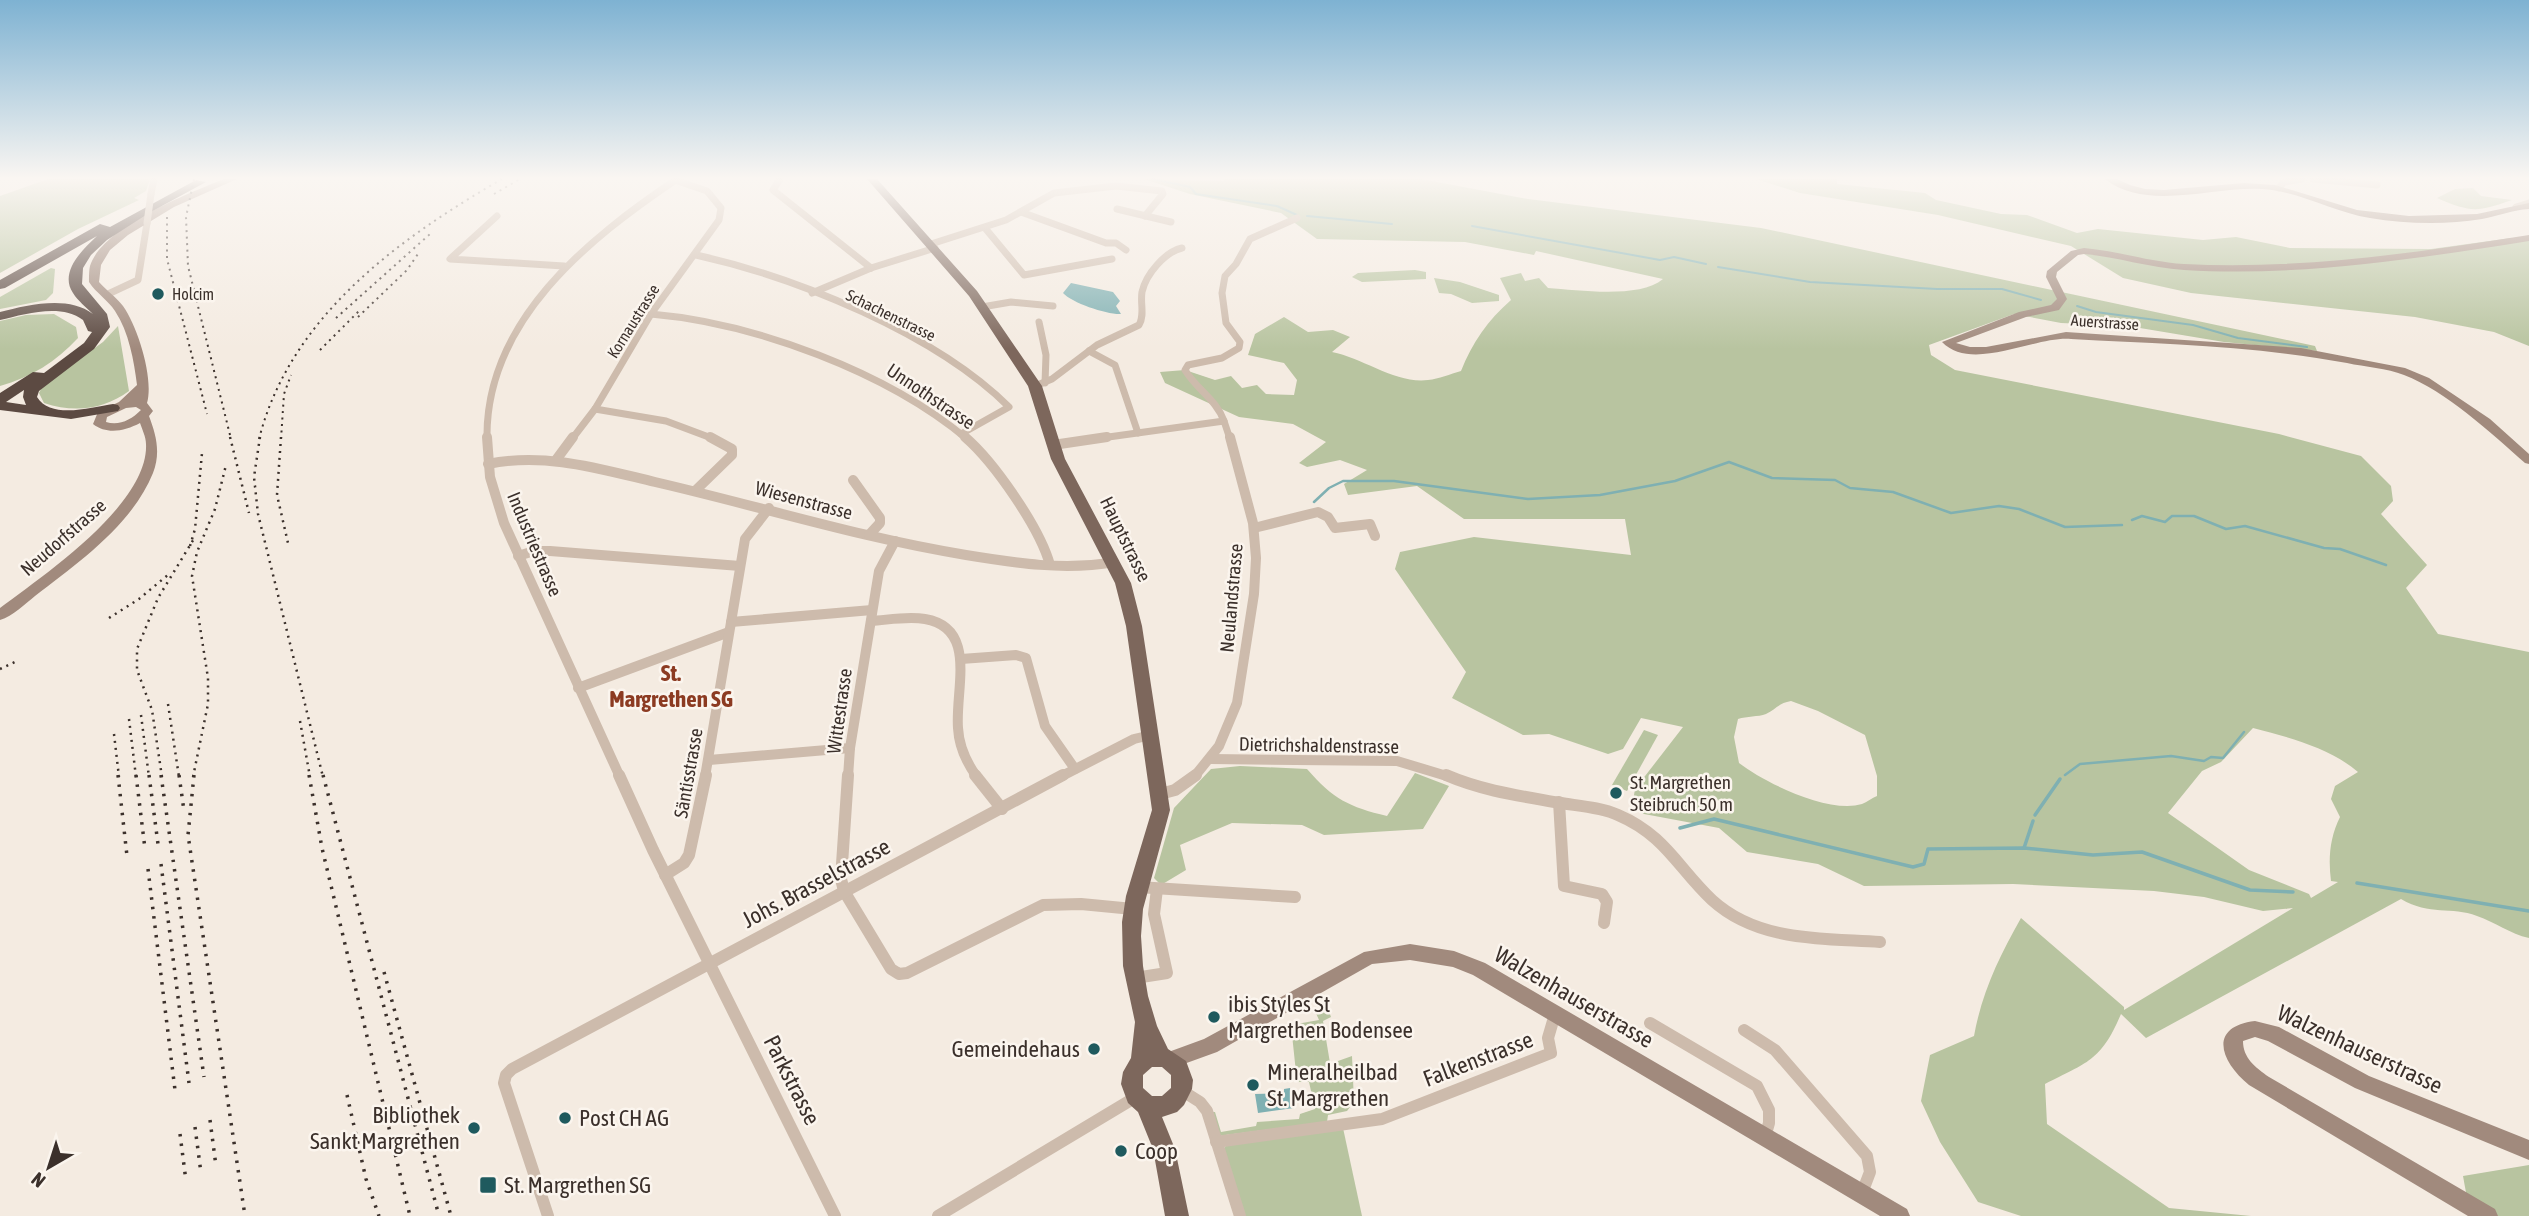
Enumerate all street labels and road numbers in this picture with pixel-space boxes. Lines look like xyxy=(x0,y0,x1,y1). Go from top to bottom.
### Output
street label: Kornaustrasse xyxy=(603,281,663,361)
street label: Schachenstrasse xyxy=(843,286,939,344)
street label: Auerstrasse xyxy=(2070,311,2140,333)
street label: Unnothstrasse xyxy=(883,358,979,434)
street label: Wiesenstrasse xyxy=(753,476,855,524)
street label: Industriestrasse xyxy=(503,488,567,600)
street label: Hauptstrasse xyxy=(1096,493,1156,585)
street label: Neudorfstrasse xyxy=(16,494,110,580)
street label: Neulandstrasse xyxy=(1215,543,1247,653)
street label: Wittestrasse xyxy=(822,667,856,755)
street label: Säntisstrasse xyxy=(669,726,707,820)
street label: Dietrichshaldenstrasse xyxy=(1239,733,1399,757)
street label: Johs. Brasselstrasse xyxy=(738,833,894,933)
street label: Walzenhauserstrasse xyxy=(1490,941,1658,1053)
street label: Walzenhauserstrasse xyxy=(2273,999,2447,1099)
street label: Falkenstrasse xyxy=(1420,1026,1536,1092)
street label: Parkstrasse xyxy=(758,1031,826,1129)

